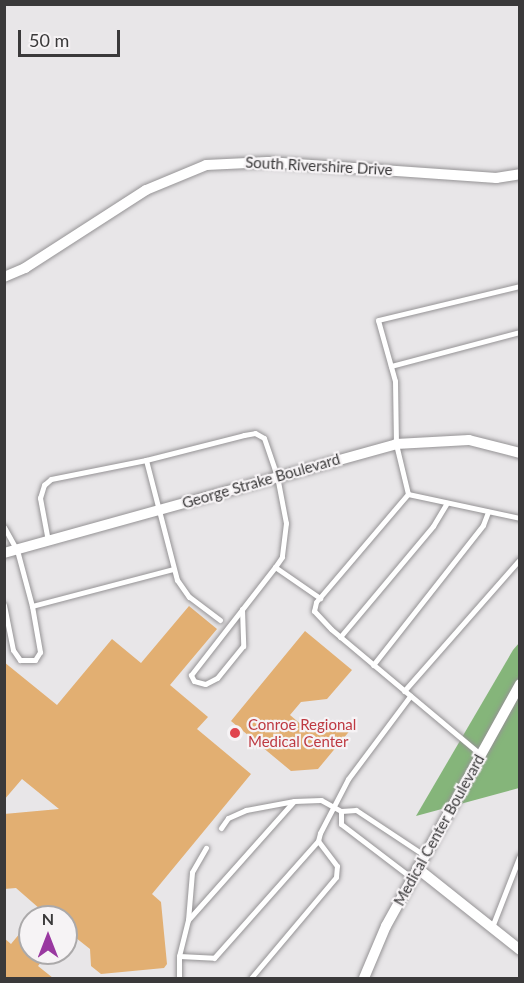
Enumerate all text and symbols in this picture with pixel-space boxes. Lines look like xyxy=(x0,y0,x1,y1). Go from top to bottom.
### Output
scale bar xyxy=(21,18,123,56)
text: 50 m xyxy=(29,29,69,51)
street label: South Rivershire Drive xyxy=(245,153,393,179)
street label: George Strake Boulevard xyxy=(180,450,342,512)
place label: Conroe Regional Medical Center xyxy=(248,715,356,750)
marker: Conroe Regional Medical Center xyxy=(226,724,244,742)
street label: Medical Center Boulevard xyxy=(390,751,488,909)
north arrow xyxy=(18,905,78,965)
text: N xyxy=(42,909,54,928)

